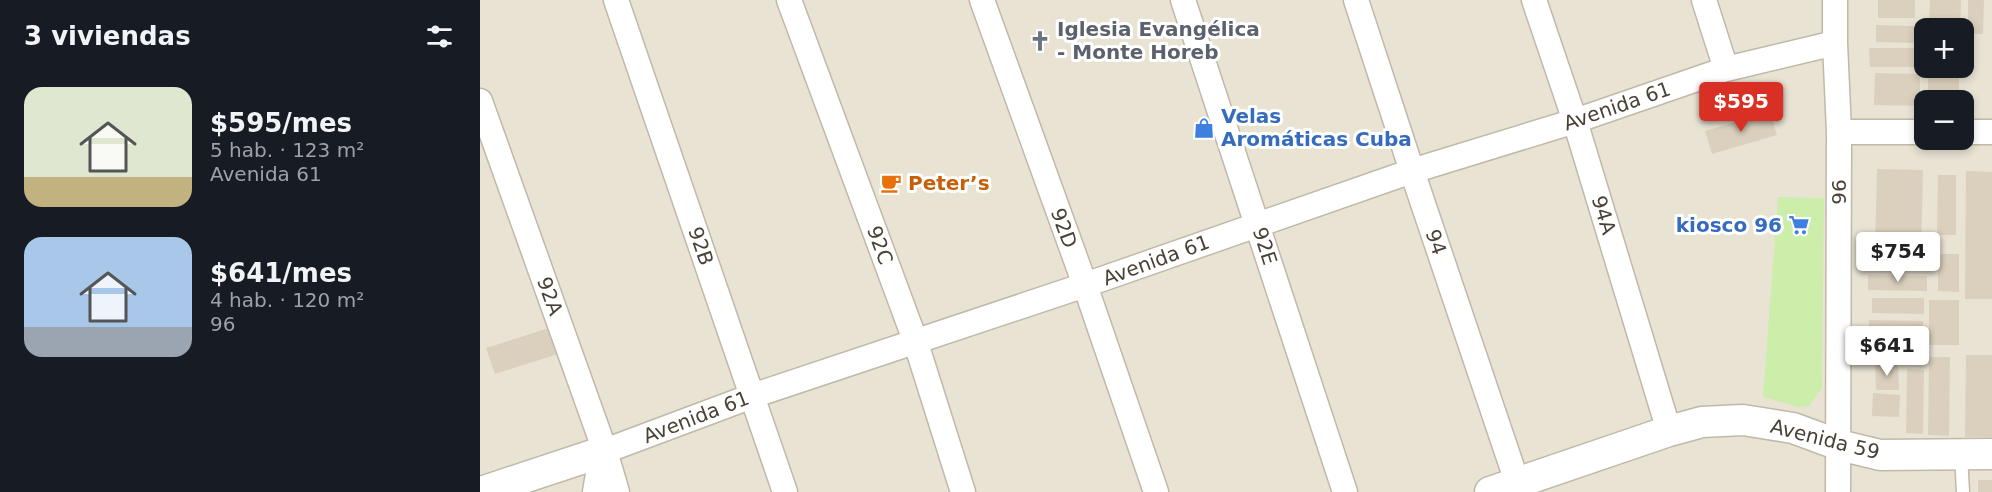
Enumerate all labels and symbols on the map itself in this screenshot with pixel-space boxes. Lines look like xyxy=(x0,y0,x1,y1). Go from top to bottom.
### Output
place label: Iglesia Evangélica - Monte Horeb xyxy=(1057,17,1260,64)
church icon: Iglesia Evangélica - Monte Horeb xyxy=(1028,29,1052,53)
street label: Avenida 61 xyxy=(1560,76,1674,136)
pin: $595 xyxy=(1705,82,1777,133)
place label: Velas Aromáticas Cuba xyxy=(1221,104,1412,151)
shop icon: Velas Aromáticas Cuba xyxy=(1192,116,1216,140)
cafe icon: Peter’s xyxy=(879,171,903,195)
place label: Peter’s xyxy=(908,171,990,195)
street label: 96 xyxy=(1827,179,1851,205)
street label: 94A xyxy=(1587,193,1621,238)
street label: 92D xyxy=(1046,205,1082,251)
place label: kiosco 96 xyxy=(1676,213,1782,237)
supermarket icon: kiosco 96 xyxy=(1787,213,1811,237)
street label: 92C xyxy=(862,222,898,268)
street label: 92B xyxy=(683,224,719,268)
street label: 92E xyxy=(1248,224,1282,268)
street label: 94 xyxy=(1421,226,1451,258)
street label: Avenida 61 xyxy=(1099,230,1213,290)
pin: $754 xyxy=(1862,232,1934,283)
street label: 92A xyxy=(532,274,568,319)
pin: $641 xyxy=(1851,326,1923,377)
street label: Avenida 61 xyxy=(640,386,752,448)
street label: Avenida 59 xyxy=(1768,414,1882,464)

